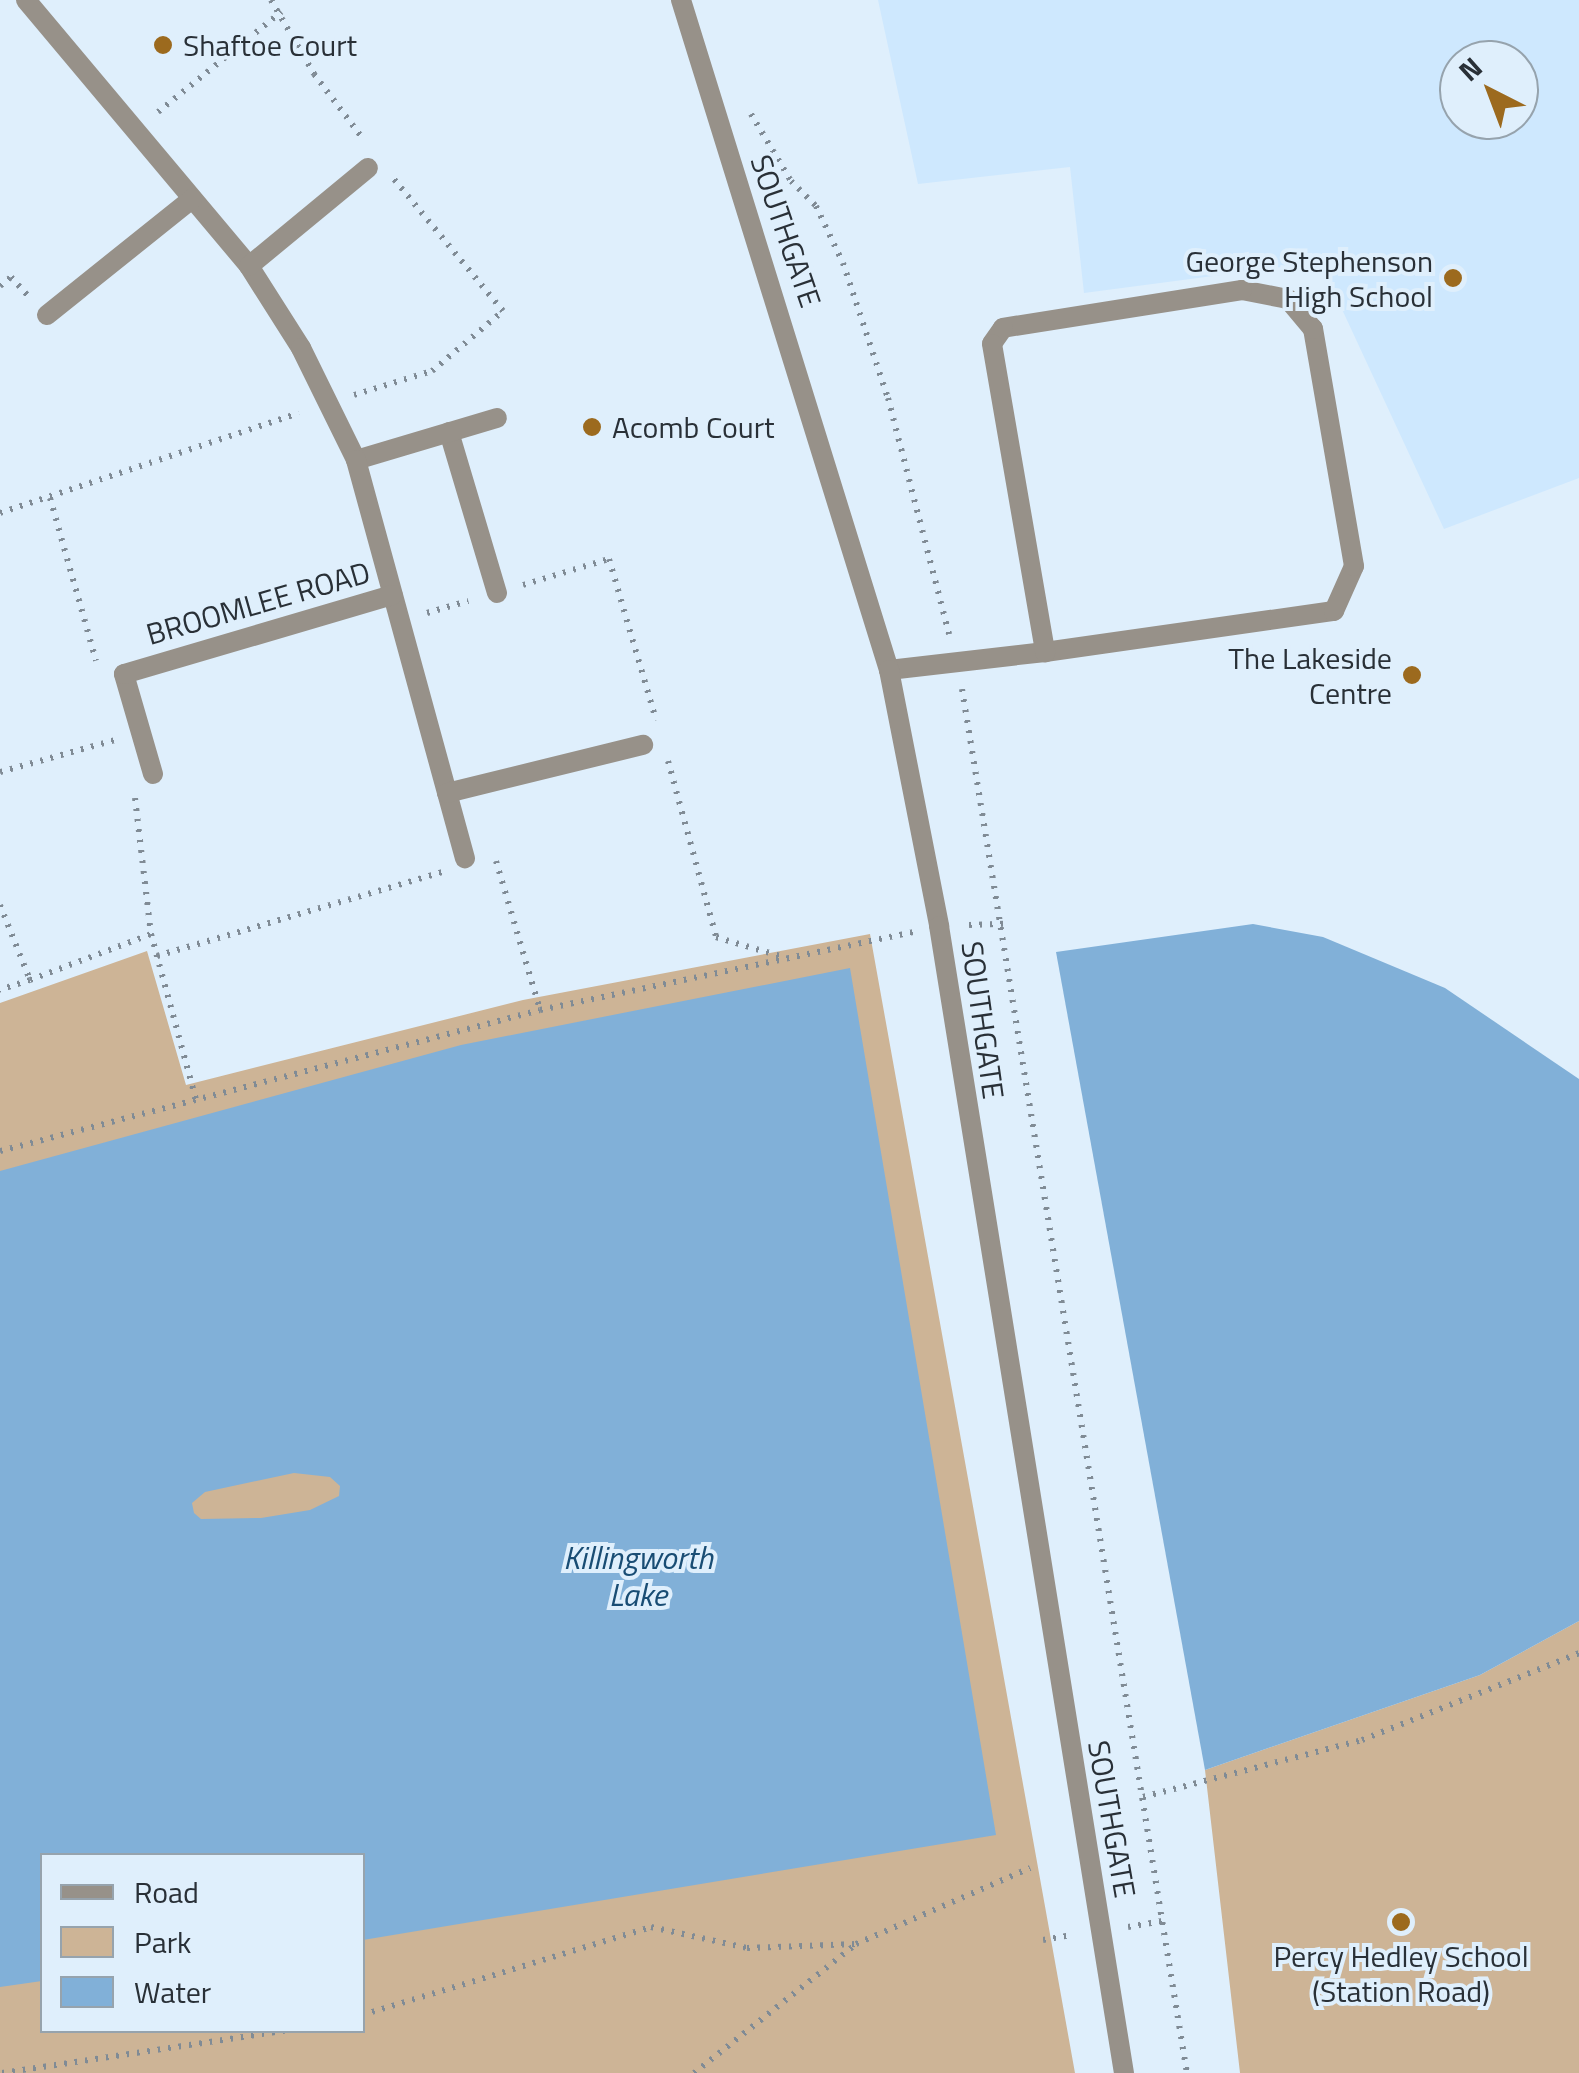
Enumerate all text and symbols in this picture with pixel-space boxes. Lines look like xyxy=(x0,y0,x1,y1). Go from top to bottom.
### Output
place label: Shaftoe Court xyxy=(183,27,357,63)
marker: Shaftoe Court xyxy=(152,34,174,56)
north arrow xyxy=(1439,40,1539,140)
text: N xyxy=(1448,46,1492,91)
street label: SOUTHGATE xyxy=(743,150,829,312)
place label: George Stephenson High School xyxy=(1185,243,1433,314)
marker: George Stephenson High School xyxy=(1442,267,1464,289)
place label: Acomb Court xyxy=(612,409,775,445)
marker: Acomb Court xyxy=(581,416,603,438)
street label: BROOMLEE ROAD xyxy=(142,554,374,652)
place label: The Lakeside Centre xyxy=(1228,640,1392,710)
marker: The Lakeside Centre xyxy=(1401,664,1423,686)
street label: SOUTHGATE xyxy=(954,939,1012,1101)
water label: Killingworth Lake xyxy=(563,1539,713,1614)
street label: SOUTHGATE xyxy=(1080,1738,1144,1900)
legend xyxy=(40,1853,365,2033)
text: Road xyxy=(134,1869,199,1915)
marker: Percy Hedley School (Station Road) xyxy=(1390,1911,1412,1933)
text: Park xyxy=(134,1919,191,1965)
place label: Percy Hedley School (Station Road) xyxy=(1273,1938,1529,2008)
text: Water xyxy=(134,1969,211,2015)

